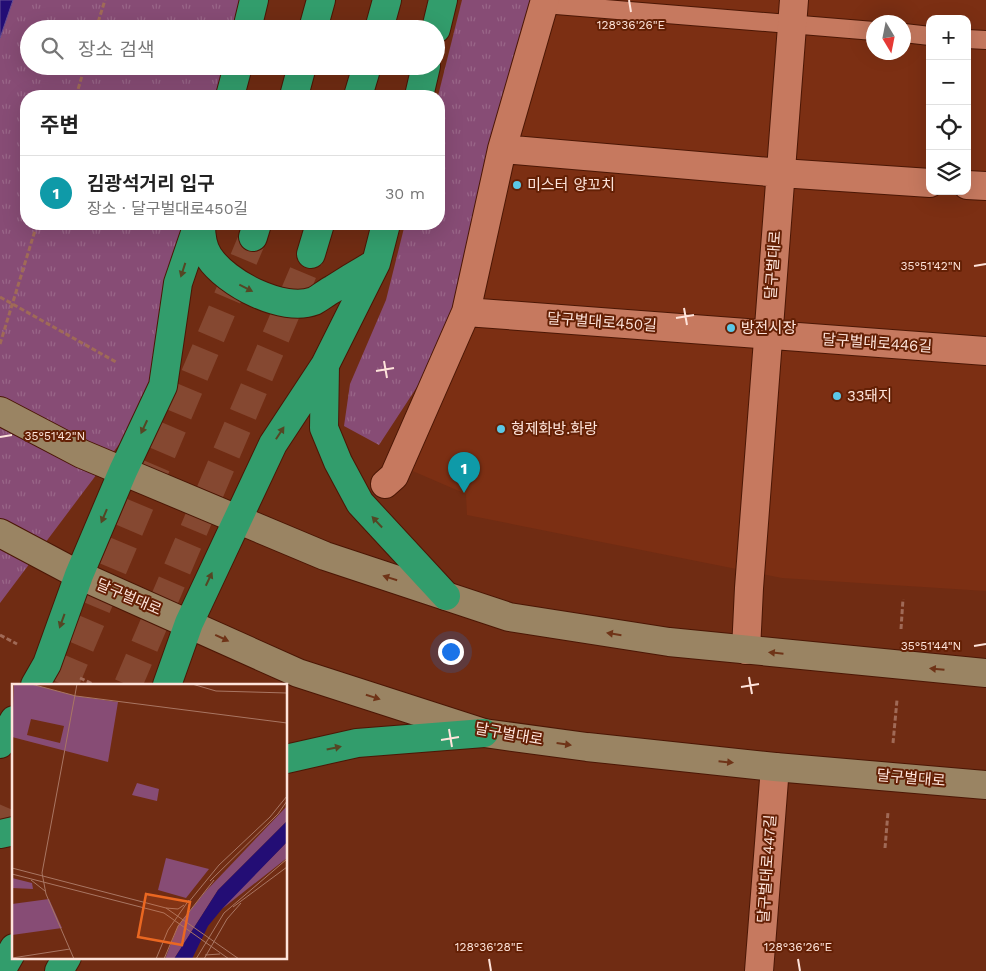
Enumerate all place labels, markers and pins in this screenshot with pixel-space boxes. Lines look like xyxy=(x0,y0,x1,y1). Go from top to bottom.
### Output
place label: 미스터 양꼬치 xyxy=(527,176,615,194)
marker: 미스터 양꼬치 xyxy=(511,179,523,191)
place label: 방전시장 xyxy=(741,319,796,337)
marker: 방전시장 xyxy=(725,322,737,334)
place label: 33돼지 xyxy=(847,387,892,405)
marker: 33돼지 xyxy=(831,390,843,402)
place label: 형제화방.화랑 xyxy=(511,420,598,438)
marker: 형제화방.화랑 xyxy=(495,423,507,435)
pin: 1 xyxy=(448,452,480,493)

